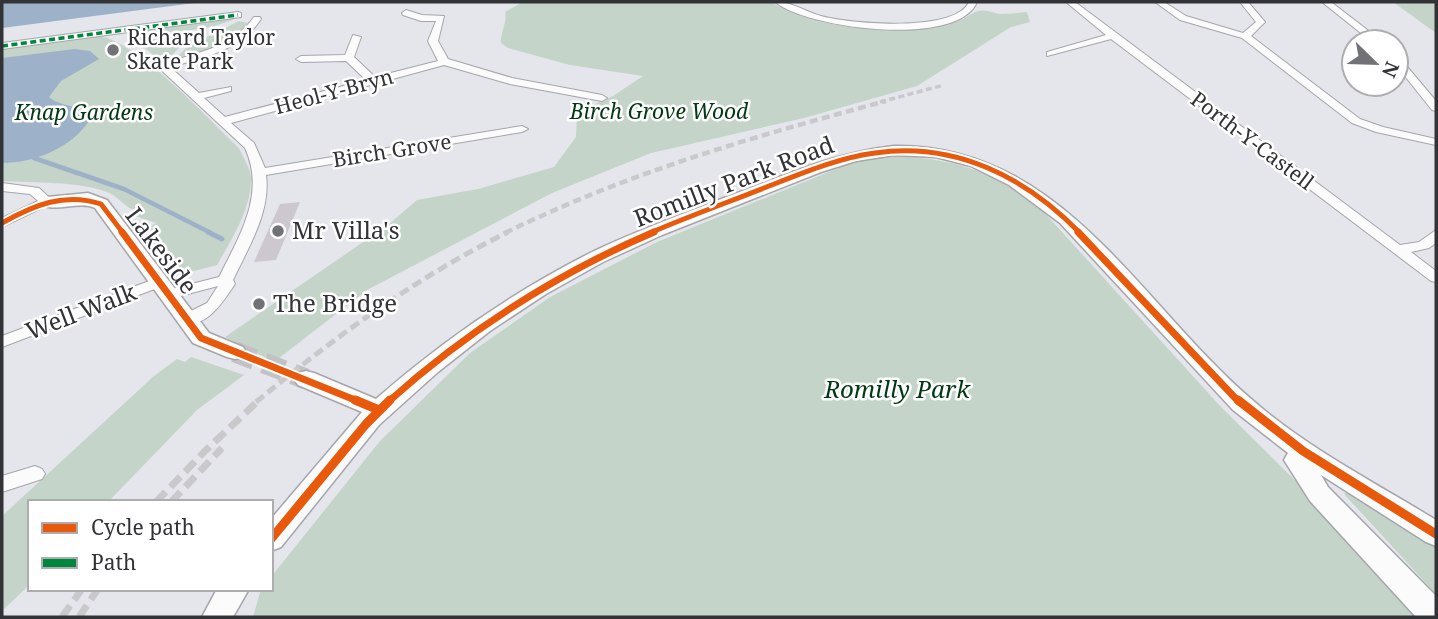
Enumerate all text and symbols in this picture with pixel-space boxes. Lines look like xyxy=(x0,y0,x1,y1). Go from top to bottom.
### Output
place label: Richard Taylor Skate Park xyxy=(127,23,275,75)
north arrow xyxy=(1340,28,1410,98)
marker: Richard Taylor Skate Park xyxy=(105,42,121,58)
text: N xyxy=(1376,58,1406,82)
street label: Heol-Y-Bryn xyxy=(271,62,396,120)
street label: Porth-Y-Castell xyxy=(1185,85,1320,196)
park label: Birch Grove Wood xyxy=(569,97,749,125)
park label: Knap Gardens xyxy=(14,98,153,126)
street label: Birch Grove xyxy=(330,127,453,173)
street label: Romilly Park Road xyxy=(629,127,839,234)
street label: Lakeside xyxy=(119,200,206,300)
place label: Mr Villa's xyxy=(292,213,399,246)
marker: Mr Villa's xyxy=(270,223,286,239)
street label: Well Walk xyxy=(20,274,141,347)
place label: The Bridge xyxy=(273,286,397,319)
marker: The Bridge xyxy=(251,296,267,312)
park label: Romilly Park xyxy=(823,372,971,405)
legend xyxy=(28,500,273,591)
text: Cycle path xyxy=(91,513,195,541)
text: Path xyxy=(91,548,136,576)

